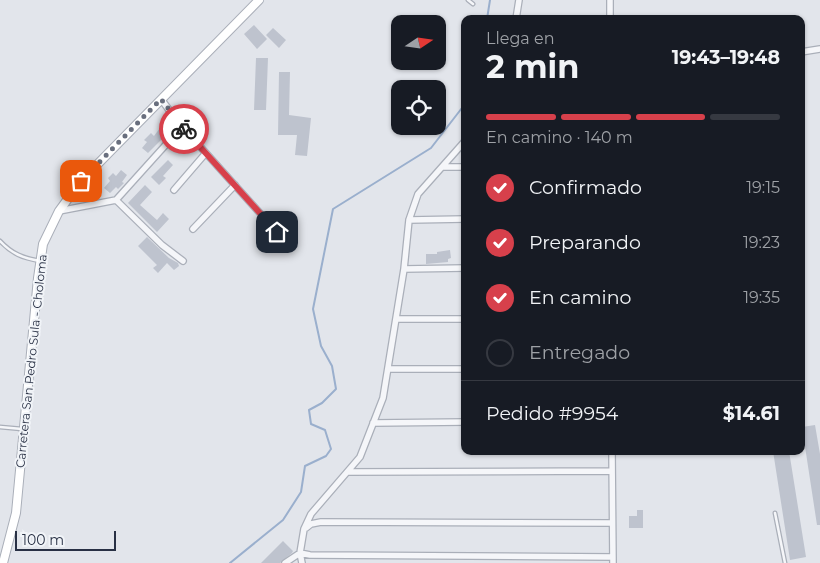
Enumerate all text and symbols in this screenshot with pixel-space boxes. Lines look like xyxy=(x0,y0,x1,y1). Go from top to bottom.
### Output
north arrow xyxy=(391,15,446,70)
map controls xyxy=(391,15,446,135)
text: Llega en xyxy=(486,29,554,48)
text: 19:43–19:48 xyxy=(672,46,780,69)
text: 2 min xyxy=(486,47,579,86)
button: locate xyxy=(391,80,446,135)
courier xyxy=(159,104,209,154)
icon: bike xyxy=(170,115,198,143)
text: En camino · 140 m xyxy=(486,128,633,147)
pin xyxy=(60,160,102,202)
icon: bag xyxy=(67,167,95,195)
icon: check xyxy=(486,174,514,202)
text: Confirmado xyxy=(529,176,642,199)
text: 19:15 xyxy=(746,178,780,197)
pin xyxy=(256,211,298,253)
icon: home xyxy=(263,218,291,246)
icon: check xyxy=(486,229,514,257)
text: Preparando xyxy=(529,231,641,254)
text: 19:23 xyxy=(743,233,780,252)
street label: Carretera San Pedro Sula - Choloma xyxy=(12,253,50,469)
icon: check xyxy=(486,284,514,312)
text: En camino xyxy=(529,286,631,309)
text: 19:35 xyxy=(743,288,780,307)
text: Entregado xyxy=(529,341,630,364)
text: Pedido #9954 xyxy=(486,402,618,425)
text: $14.61 xyxy=(723,402,780,425)
scale bar xyxy=(15,528,116,551)
text: 100 m xyxy=(22,531,64,549)

